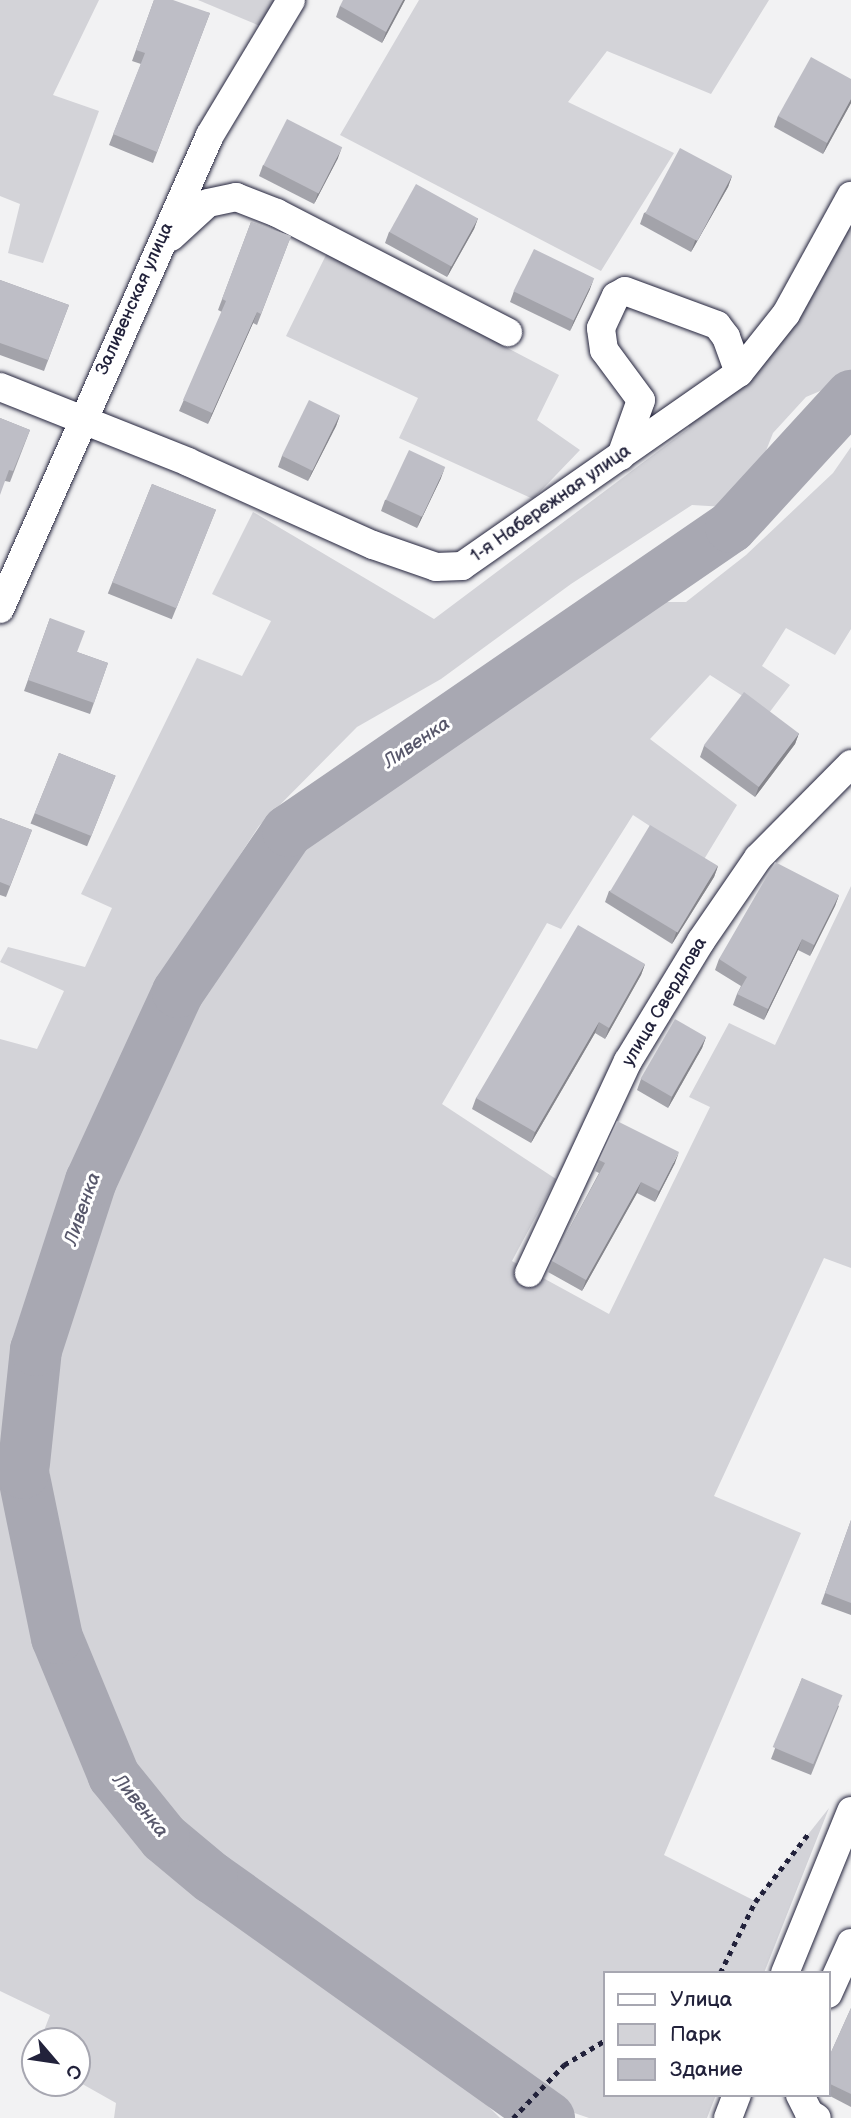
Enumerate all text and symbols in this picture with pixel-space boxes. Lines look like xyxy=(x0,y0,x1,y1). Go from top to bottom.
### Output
street label: Заливенская улица xyxy=(92,219,178,379)
street label: 1-я Набережная улица xyxy=(467,441,635,567)
water label: Ливенка xyxy=(379,712,455,774)
street label: улица Свердлова xyxy=(618,934,712,1070)
water label: Ливенка xyxy=(60,1170,106,1248)
water label: Ливенка xyxy=(107,1770,173,1842)
legend xyxy=(602,1971,830,2097)
text: Улица xyxy=(670,1987,732,2012)
text: Парк xyxy=(670,2022,721,2047)
north arrow xyxy=(21,2027,91,2097)
text: Здание xyxy=(670,2057,743,2082)
text: С xyxy=(60,2060,86,2083)

